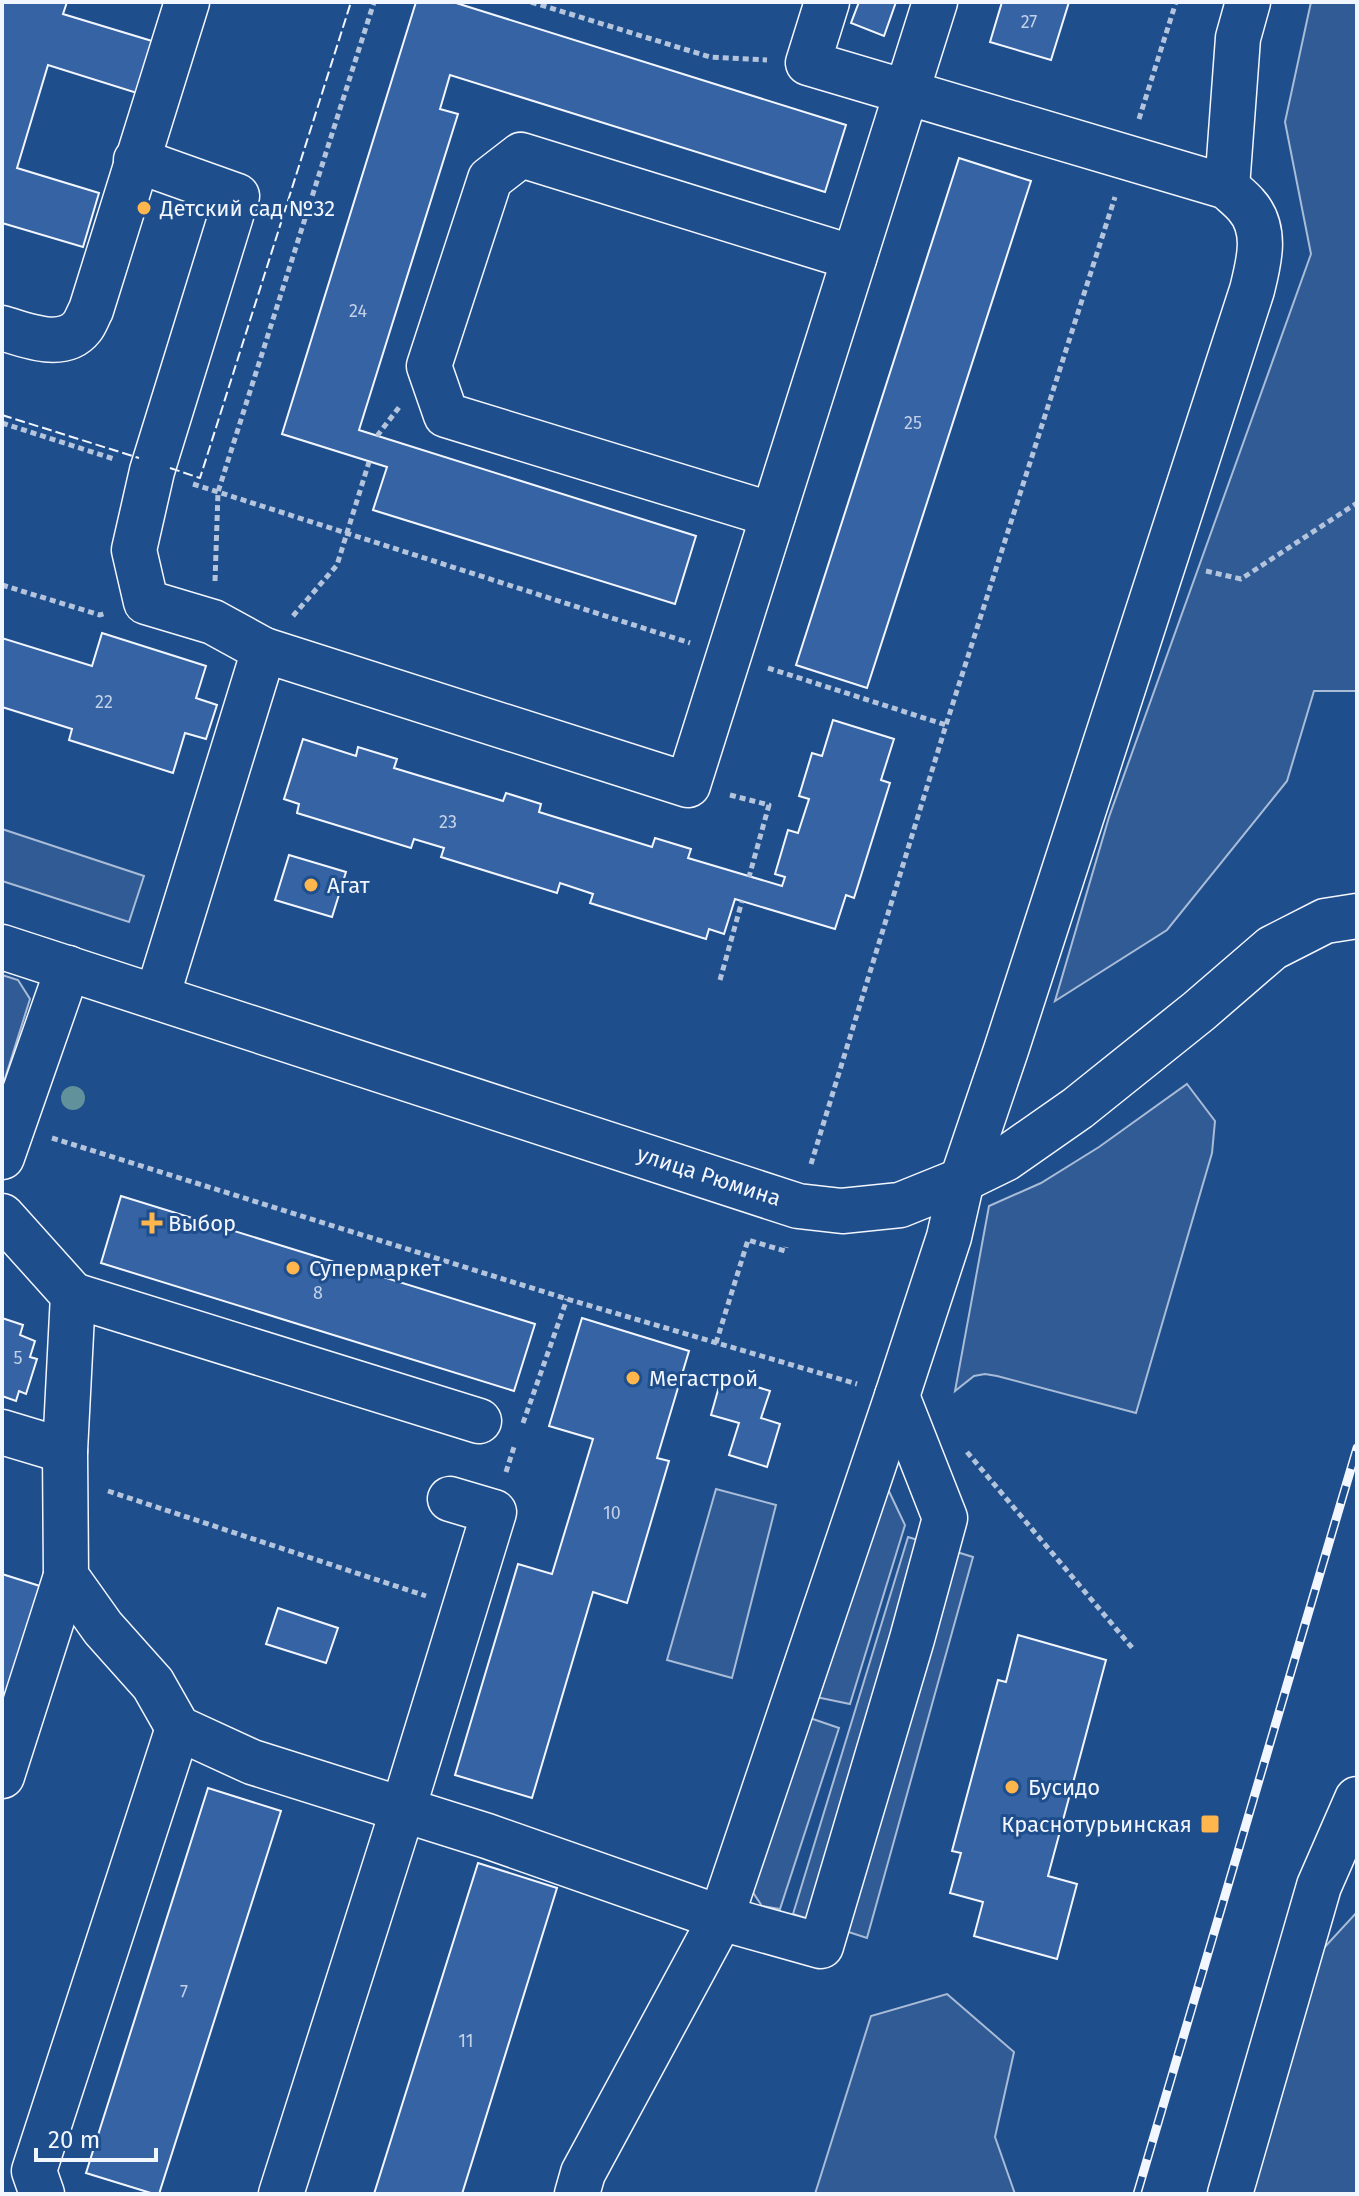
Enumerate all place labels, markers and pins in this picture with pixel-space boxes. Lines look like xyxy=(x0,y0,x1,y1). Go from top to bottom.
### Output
place label: Детский сад №32 xyxy=(159,195,335,222)
marker: Детский сад №32 xyxy=(135,199,153,217)
place label: Агат xyxy=(327,872,370,899)
marker: Агат xyxy=(302,876,320,894)
place label: Выбор xyxy=(168,1210,236,1237)
marker: Выбор xyxy=(143,1214,161,1232)
place label: Супермаркет xyxy=(309,1255,442,1282)
marker: Супермаркет xyxy=(284,1259,302,1277)
place label: Мегастрой xyxy=(649,1365,758,1392)
marker: Мегастрой xyxy=(624,1369,642,1387)
place label: Бусидо xyxy=(1028,1774,1100,1801)
marker: Бусидо xyxy=(1003,1778,1021,1796)
place label: Краснотурьинская xyxy=(1001,1811,1192,1838)
marker: Краснотурьинская xyxy=(1199,1813,1221,1835)

